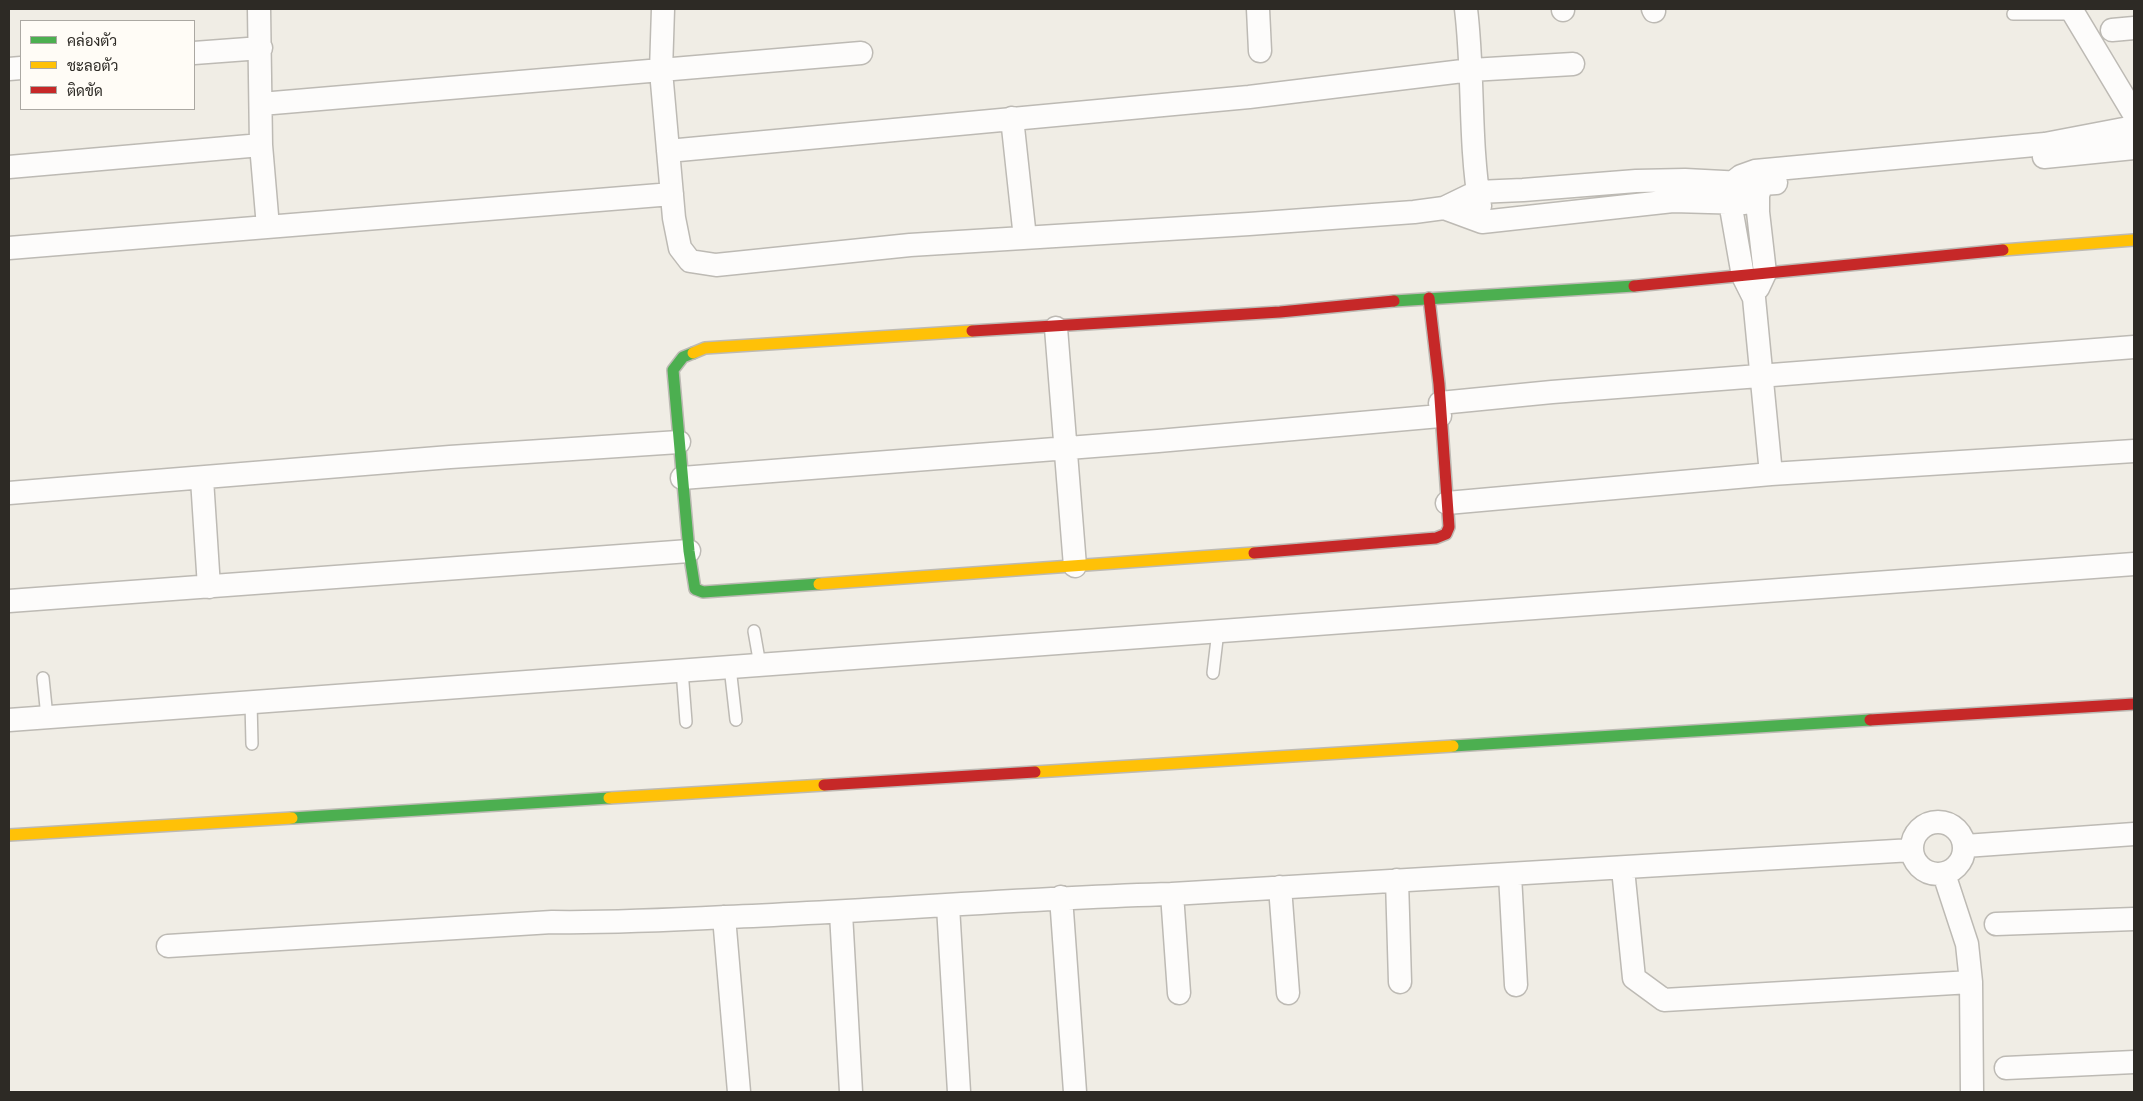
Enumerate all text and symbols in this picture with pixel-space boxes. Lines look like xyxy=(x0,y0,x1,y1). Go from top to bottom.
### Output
legend xyxy=(20,20,195,110)
text: คล่องตัว xyxy=(67,31,117,49)
text: ชะลอตัว xyxy=(67,56,118,74)
text: ติดขัด xyxy=(67,81,103,99)

